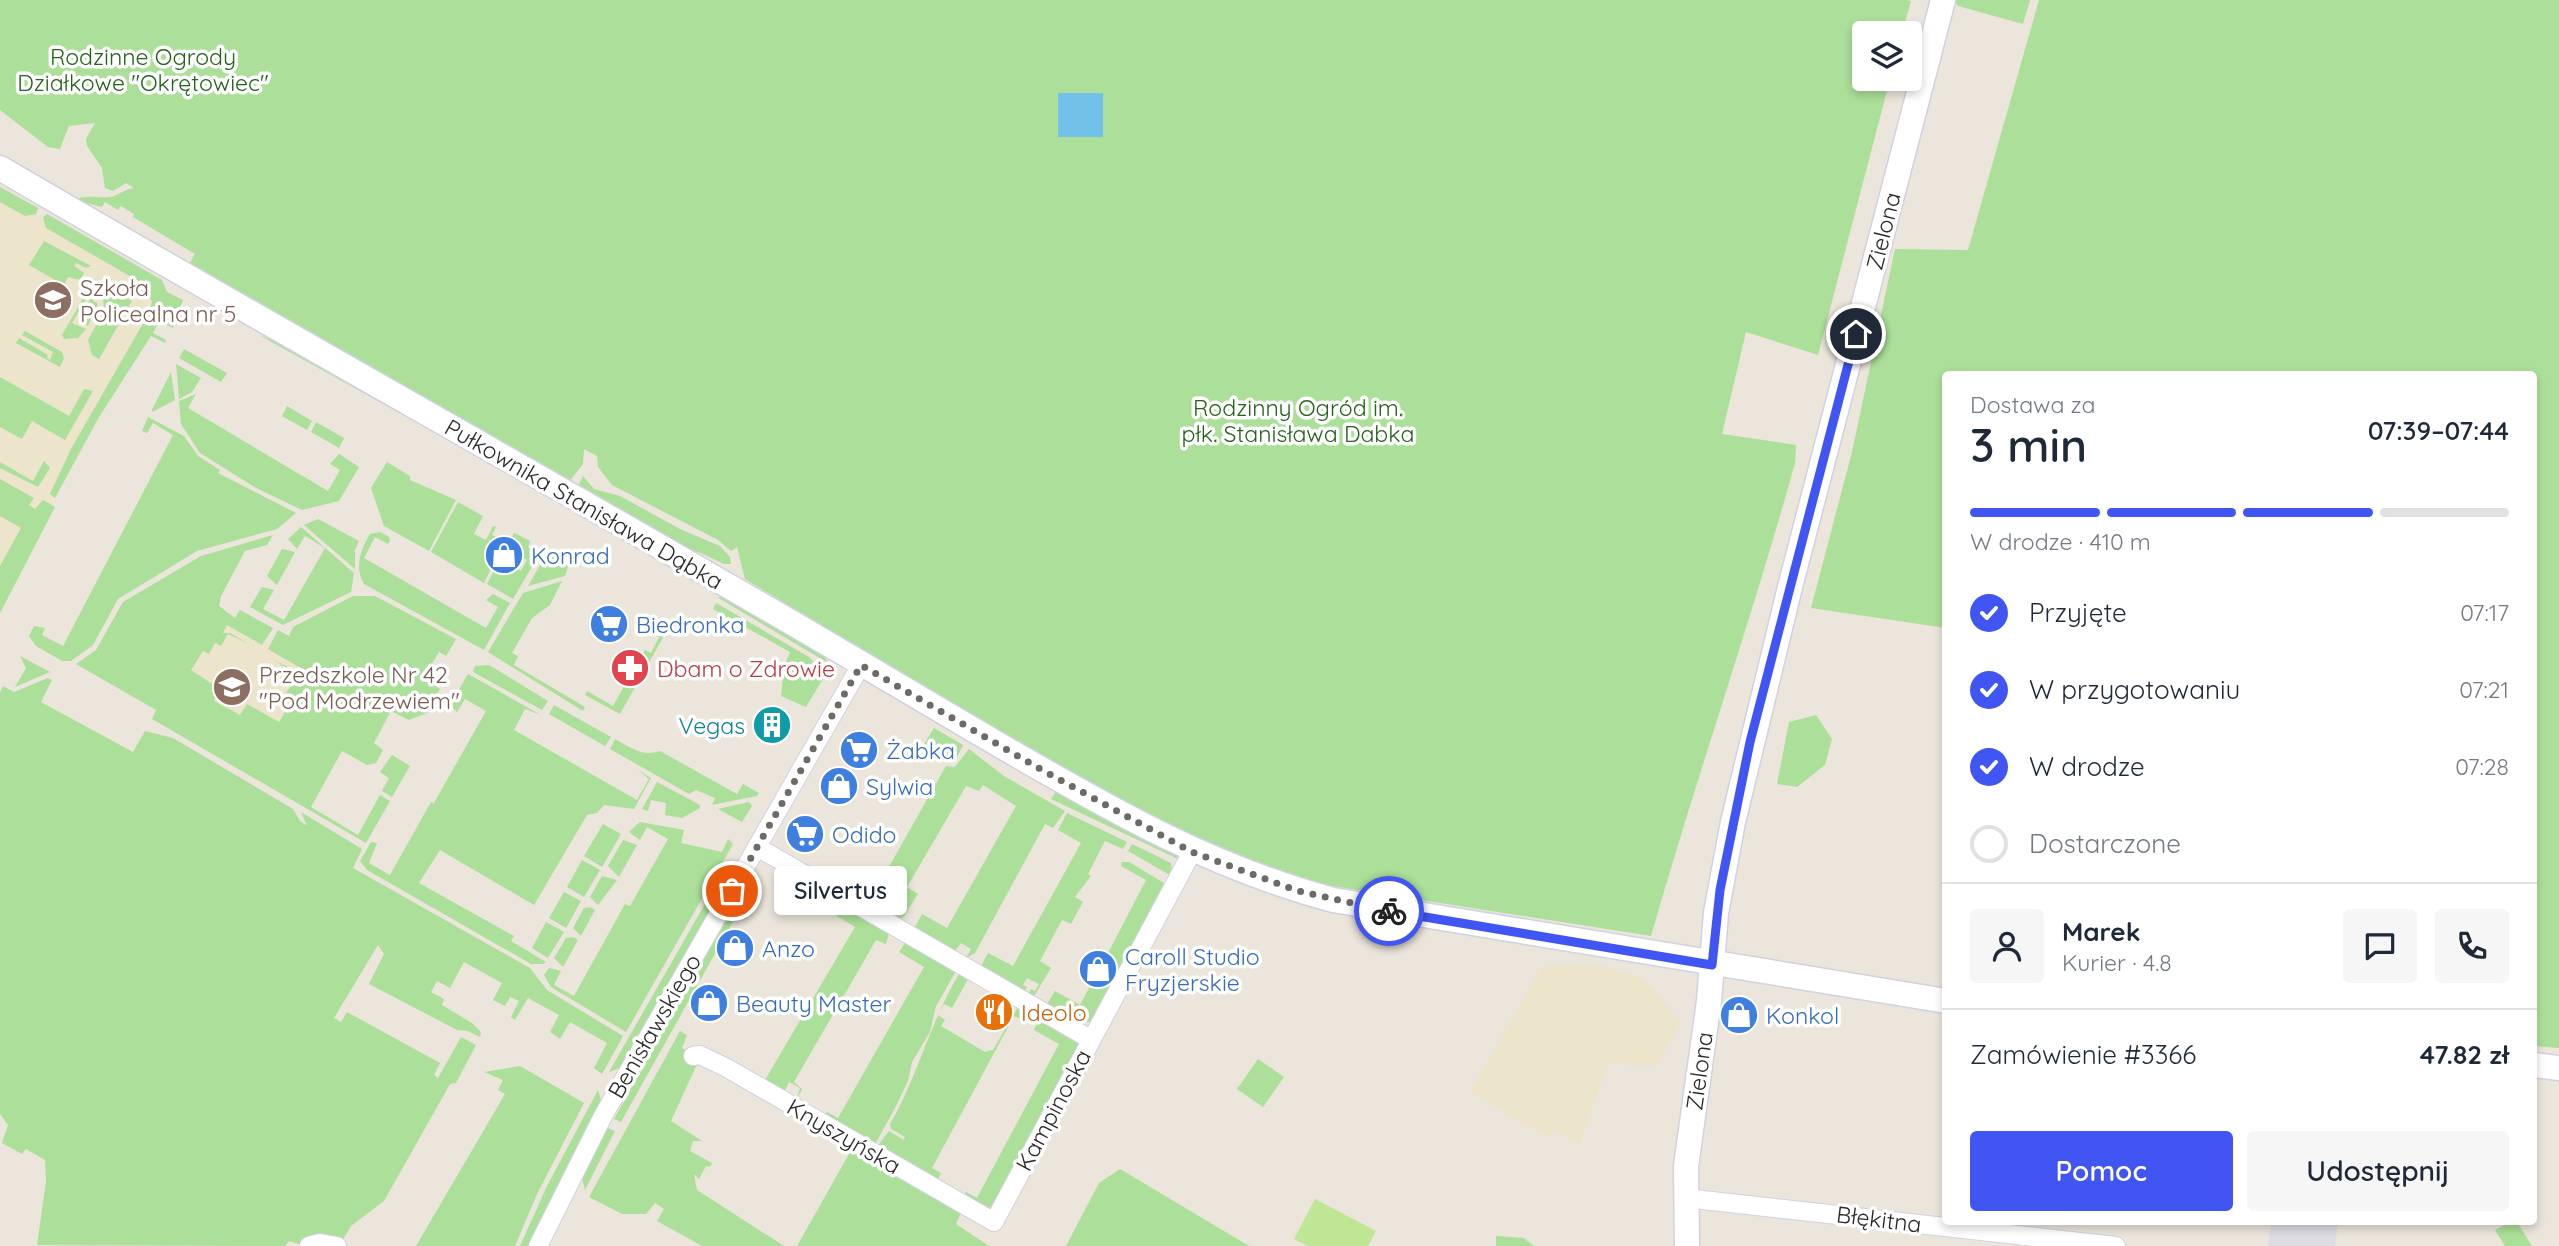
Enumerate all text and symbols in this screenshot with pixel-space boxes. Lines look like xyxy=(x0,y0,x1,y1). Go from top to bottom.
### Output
map controls xyxy=(1852,21,1922,91)
button: layers xyxy=(1852,21,1922,91)
park label: Rodzinne Ogrody Działkowe "Okrętowiec" xyxy=(17,42,269,97)
street label: Zielona xyxy=(1859,189,1907,273)
place label: Szkoła Policealna nr 5 xyxy=(80,273,236,328)
school or university icon: Szkoła Policealna nr 5 xyxy=(32,279,74,321)
pin xyxy=(1826,304,1886,364)
icon: home xyxy=(1837,315,1875,353)
text: Dostawa za xyxy=(1970,390,2096,419)
park label: Rodzinny Ogród im. płk. Stanisława Dabka xyxy=(1182,393,1414,448)
street label: Pułkownika Stanisława Dąbka xyxy=(440,412,728,596)
text: 07:39–07:44 xyxy=(2368,414,2509,447)
text: 3 min xyxy=(1970,416,2087,474)
text: W drodze · 410 m xyxy=(1970,527,2151,556)
shop icon: Konrad xyxy=(483,534,525,576)
place label: Konrad xyxy=(531,541,610,570)
icon: check xyxy=(1970,594,2008,632)
text: Przyjęte xyxy=(2029,596,2127,629)
text: 07:17 xyxy=(2460,598,2509,627)
supermarket icon: Biedronka xyxy=(588,603,630,645)
place label: Biedronka xyxy=(636,610,745,639)
pharmacy icon: Dbam o Zdrowie xyxy=(609,647,651,689)
place label: Dbam o Zdrowie xyxy=(657,654,835,683)
place label: Przedszkole Nr 42 "Pod Modrzewiem" xyxy=(259,660,460,715)
school or university icon: Przedszkole Nr 42 "Pod Modrzewiem" xyxy=(211,666,253,708)
icon: check xyxy=(1970,671,2008,709)
text: W przygotowaniu xyxy=(2029,673,2240,706)
text: 07:21 xyxy=(2459,675,2509,704)
building icon: Vegas xyxy=(751,704,793,746)
place label: Vegas xyxy=(678,711,745,740)
supermarket icon: Żabka xyxy=(838,729,880,771)
place label: Żabka xyxy=(886,736,955,765)
icon: check xyxy=(1970,748,2008,786)
text: W drodze xyxy=(2029,750,2145,783)
text: 07:28 xyxy=(2455,752,2509,781)
shop icon: Sylwia xyxy=(818,765,860,807)
place label: Sylwia xyxy=(866,772,933,801)
supermarket icon: Odido xyxy=(784,813,826,855)
place label: Odido xyxy=(832,820,897,849)
text: Dostarczone xyxy=(2029,827,2181,860)
pin xyxy=(702,861,762,921)
callout: Silvertus xyxy=(774,866,907,916)
icon: bag xyxy=(713,872,751,910)
text: Silvertus xyxy=(794,876,887,905)
courier xyxy=(1354,876,1424,946)
icon: bike xyxy=(1370,892,1408,930)
button: person xyxy=(1970,909,2044,983)
button: chat xyxy=(2343,909,2417,983)
button: phone xyxy=(2435,909,2509,983)
text: Marek xyxy=(2062,915,2140,948)
shop icon: Anzo xyxy=(714,927,756,969)
place label: Anzo xyxy=(762,934,815,963)
place label: Caroll Studio Fryzjerskie xyxy=(1125,942,1260,997)
shop icon: Caroll Studio Fryzjerskie xyxy=(1077,948,1119,990)
text: Kurier · 4.8 xyxy=(2062,948,2172,977)
street label: Benisławskiego xyxy=(601,949,707,1103)
shop icon: Beauty Master xyxy=(688,982,730,1024)
place label: Beauty Master xyxy=(736,989,891,1018)
restaurant icon: Ideolo xyxy=(973,991,1015,1033)
shop icon: Konkol xyxy=(1718,994,1760,1036)
place label: Ideolo xyxy=(1021,998,1087,1027)
place label: Konkol xyxy=(1766,1001,1839,1030)
street label: Zielona xyxy=(1679,1030,1719,1112)
text: Zamówienie #3366 xyxy=(1970,1038,2196,1071)
text: 47.82 zł xyxy=(2420,1038,2509,1071)
street label: Kampinoska xyxy=(1009,1044,1097,1176)
street label: Knyszyńska xyxy=(782,1092,906,1180)
button: Pomoc xyxy=(1970,1131,2233,1211)
button: Udostępnij xyxy=(2247,1131,2509,1211)
street label: Błękitna xyxy=(1835,1199,1923,1239)

